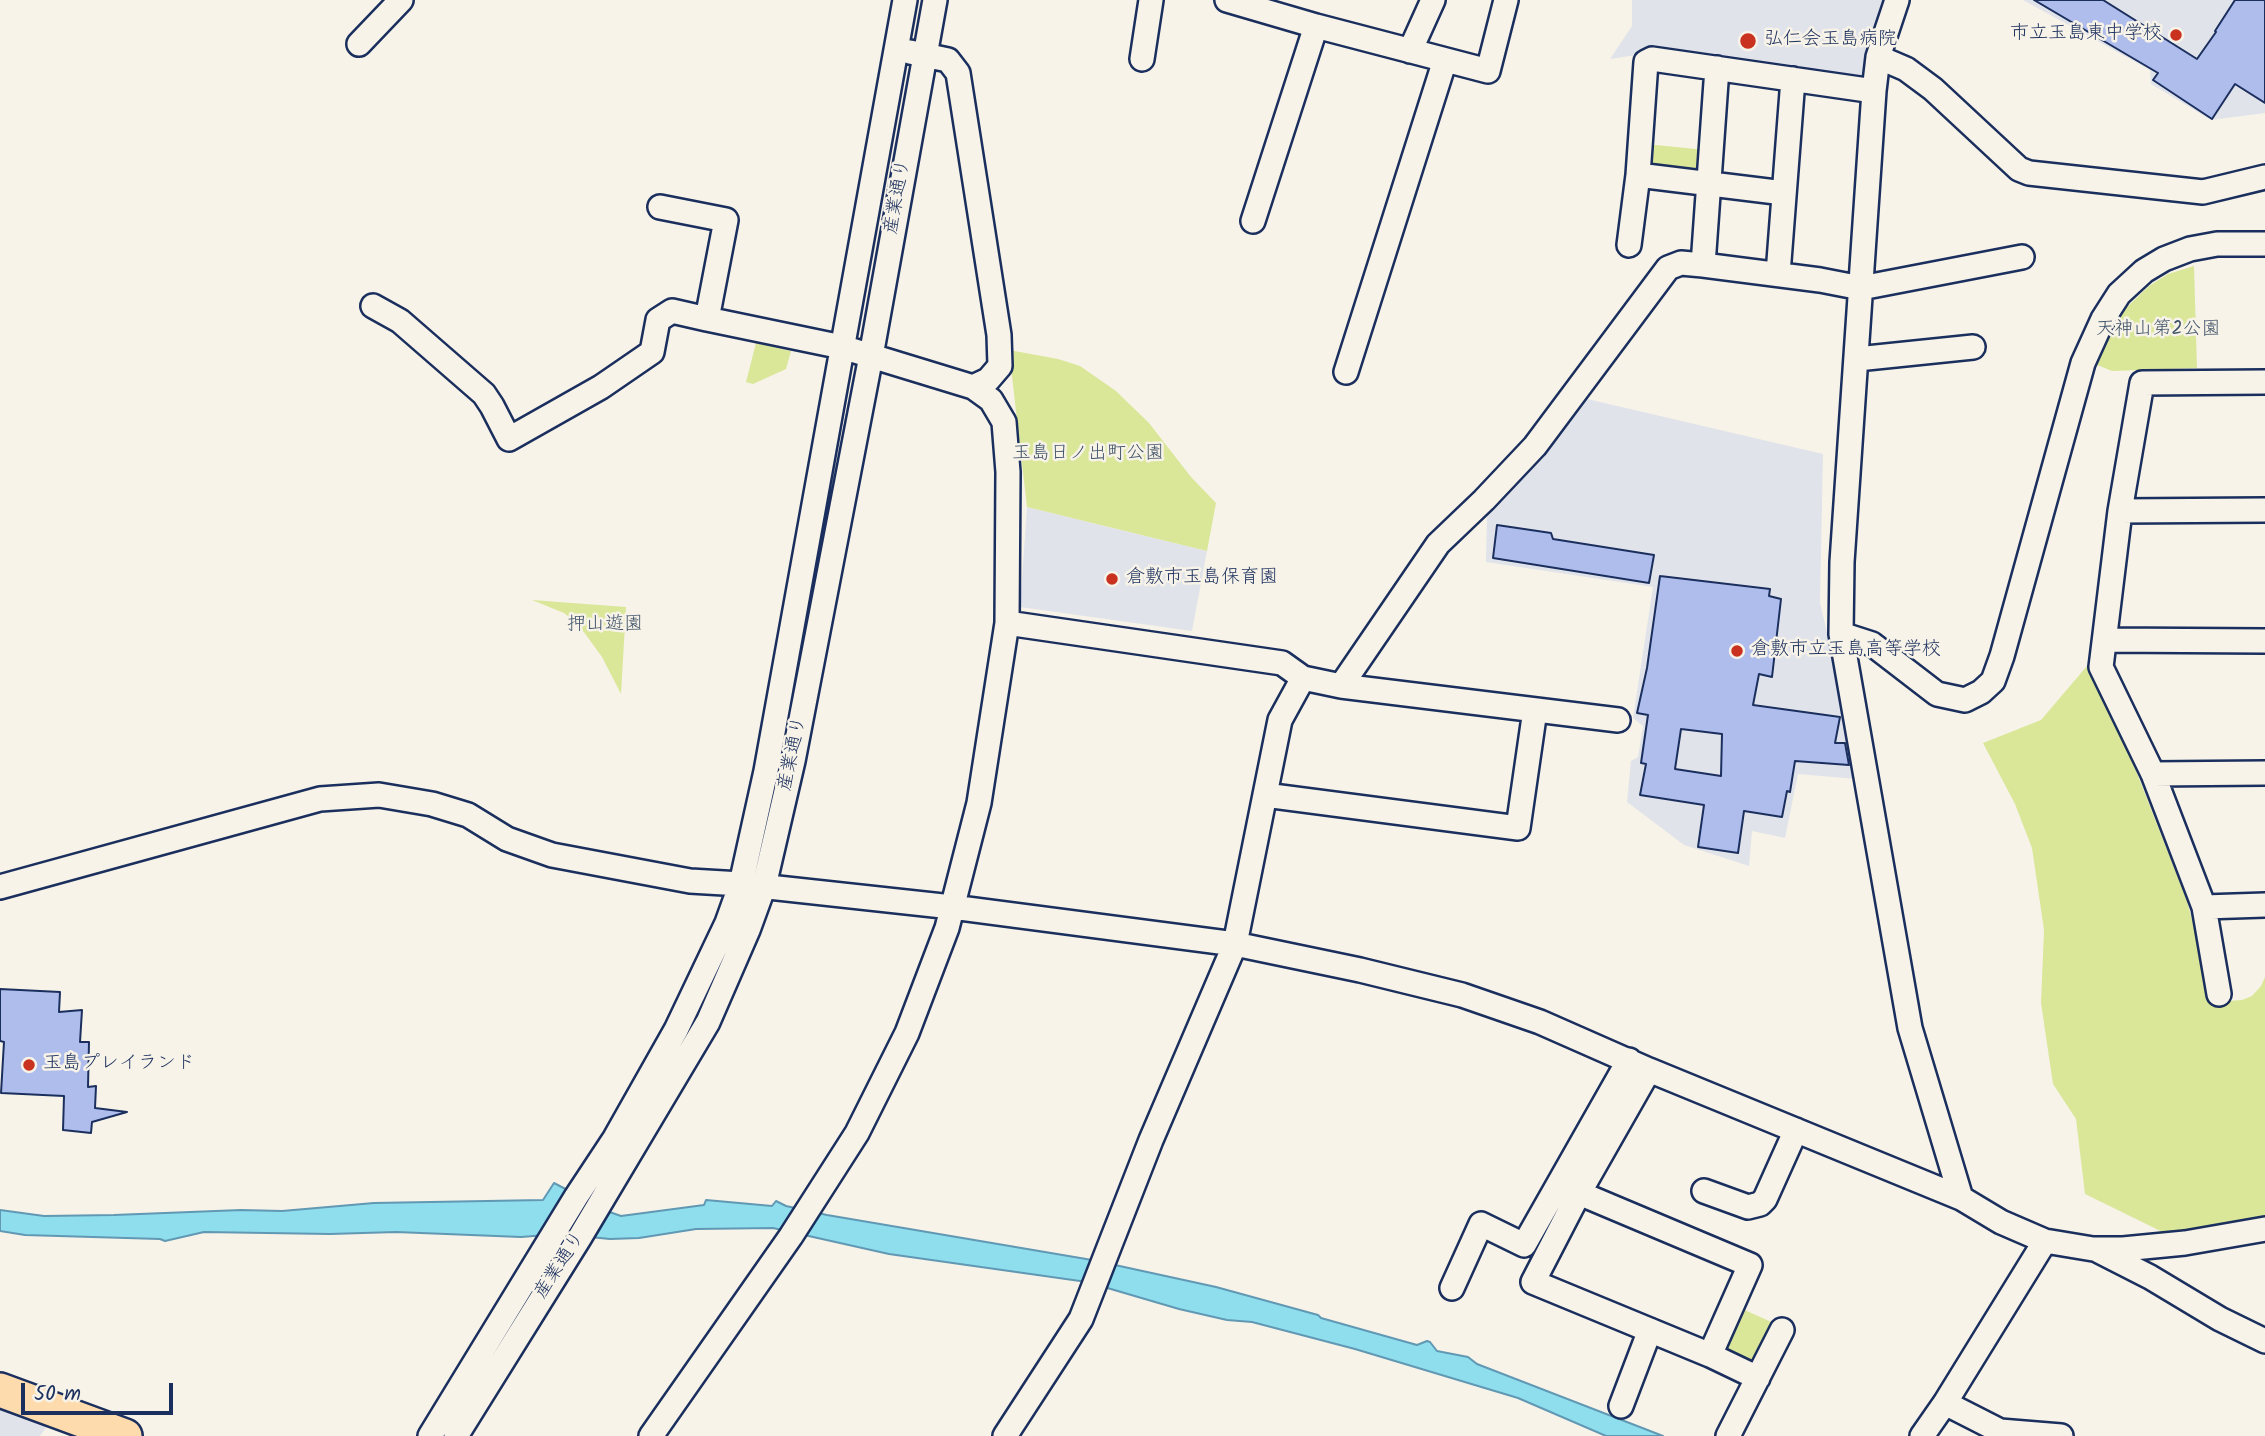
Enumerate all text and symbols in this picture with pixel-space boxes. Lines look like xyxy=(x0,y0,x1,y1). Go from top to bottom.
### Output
place label: 市立玉島東中学校 xyxy=(2010,24,2162,46)
marker: 市立玉島東中学校 xyxy=(2168,27,2184,43)
place label: 弘仁会玉島病院 xyxy=(1764,30,1897,52)
marker: 弘仁会玉島病院 xyxy=(1738,31,1758,51)
street label: 産業通り xyxy=(881,158,917,236)
park label: 天神山第2公園 xyxy=(2095,320,2221,342)
park label: 玉島日ノ出町公園 xyxy=(1012,444,1164,466)
place label: 倉敷市玉島保育園 xyxy=(1126,568,1278,590)
marker: 倉敷市玉島保育園 xyxy=(1104,571,1120,587)
park label: 押山遊園 xyxy=(567,615,643,637)
place label: 倉敷市立玉島高等学校 xyxy=(1751,640,1941,662)
marker: 倉敷市立玉島高等学校 xyxy=(1729,643,1745,659)
street label: 産業通り xyxy=(775,714,813,794)
place label: 玉島プレイランド xyxy=(43,1054,195,1076)
marker: 玉島プレイランド xyxy=(21,1057,37,1073)
street label: 産業通り xyxy=(531,1228,591,1304)
scale bar xyxy=(24,1370,177,1414)
text: 50 m xyxy=(34,1378,81,1411)

